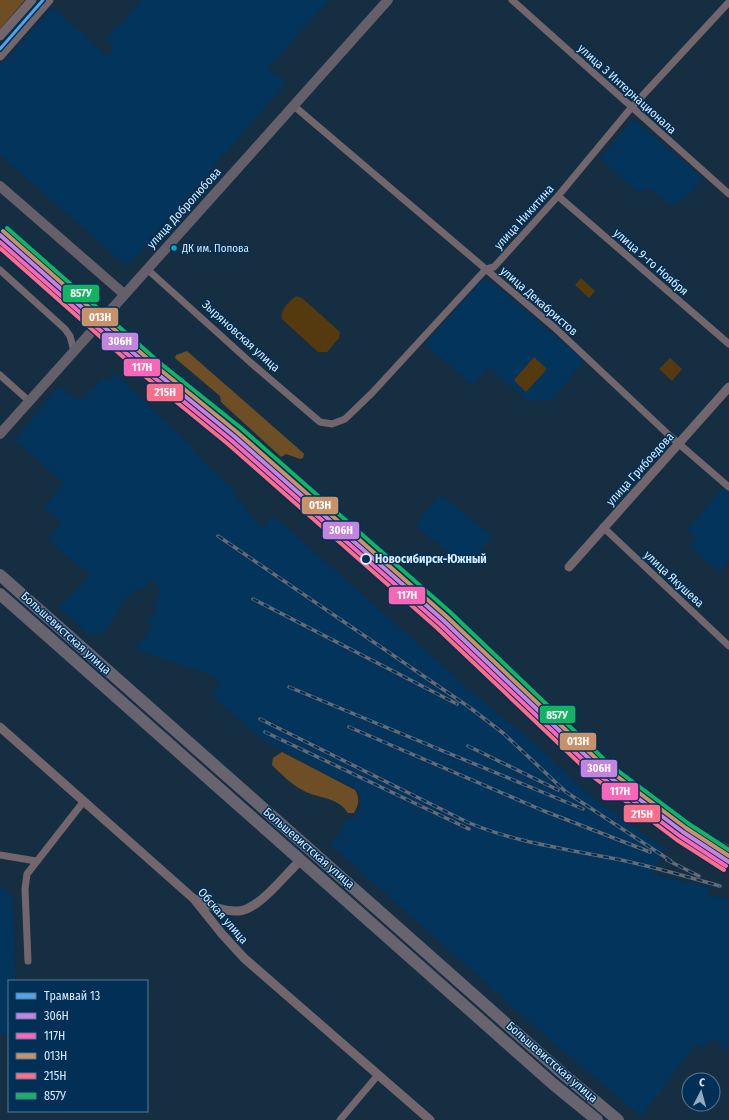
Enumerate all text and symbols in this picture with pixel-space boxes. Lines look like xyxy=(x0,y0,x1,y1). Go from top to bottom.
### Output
street label: улица 3 Интернационала xyxy=(575,41,679,137)
street label: улица Добролюбова xyxy=(144,165,224,251)
street label: улица Никитина xyxy=(491,182,557,252)
street label: улица 9-го Ноября xyxy=(611,226,691,298)
place label: ДК им. Попова xyxy=(181,242,249,255)
marker: ДК им. Попова xyxy=(169,243,179,253)
street label: улица Декабристов xyxy=(497,264,581,338)
line badge: 857У xyxy=(62,284,100,303)
text: 857У xyxy=(70,287,92,300)
street label: Зыряновская улица xyxy=(199,297,283,375)
line badge: 013Н xyxy=(81,307,119,327)
text: 013Н xyxy=(89,311,111,324)
line badge: 306Н xyxy=(101,332,139,351)
text: 306Н xyxy=(107,335,132,348)
line badge: 117Н xyxy=(123,358,161,377)
text: 117Н xyxy=(132,361,153,374)
line badge: 215Н xyxy=(146,383,184,402)
text: 215Н xyxy=(153,386,176,399)
street label: улица Грибоедова xyxy=(603,429,677,509)
line badge: 013Н xyxy=(301,496,339,515)
text: 013Н xyxy=(309,499,331,512)
line badge: 306Н xyxy=(322,521,360,540)
text: 306Н xyxy=(328,524,353,537)
street label: улица Якушева xyxy=(641,548,707,610)
place label: Новосибирск-Южный xyxy=(375,552,487,566)
marker: Новосибирск-Южный xyxy=(360,553,372,565)
line badge: 117Н xyxy=(388,586,426,605)
street label: Большевистская улица xyxy=(18,589,114,677)
text: 117Н xyxy=(397,589,418,602)
line badge: 857У xyxy=(539,705,576,724)
text: 857У xyxy=(546,709,568,722)
line badge: 013Н xyxy=(559,732,597,751)
text: 013Н xyxy=(567,735,589,748)
line badge: 306Н xyxy=(580,759,618,778)
text: 306Н xyxy=(586,762,611,775)
line badge: 117Н xyxy=(601,782,639,801)
text: 117Н xyxy=(610,785,631,798)
line badge: 215Н xyxy=(623,804,661,823)
street label: Большевистская улица xyxy=(261,805,358,891)
text: 215Н xyxy=(630,808,653,821)
street label: Обская улица xyxy=(195,885,251,947)
legend xyxy=(8,980,148,1112)
text: Трамвай 13 xyxy=(44,989,100,1003)
text: 306Н xyxy=(44,1009,69,1023)
street label: Большевистская улица xyxy=(504,1019,601,1105)
text: 117Н xyxy=(44,1029,65,1043)
text: 013Н xyxy=(44,1049,67,1063)
text: 215Н xyxy=(44,1069,67,1083)
north arrow xyxy=(681,1072,721,1112)
text: С xyxy=(698,1076,706,1089)
text: 857У xyxy=(44,1089,66,1103)

